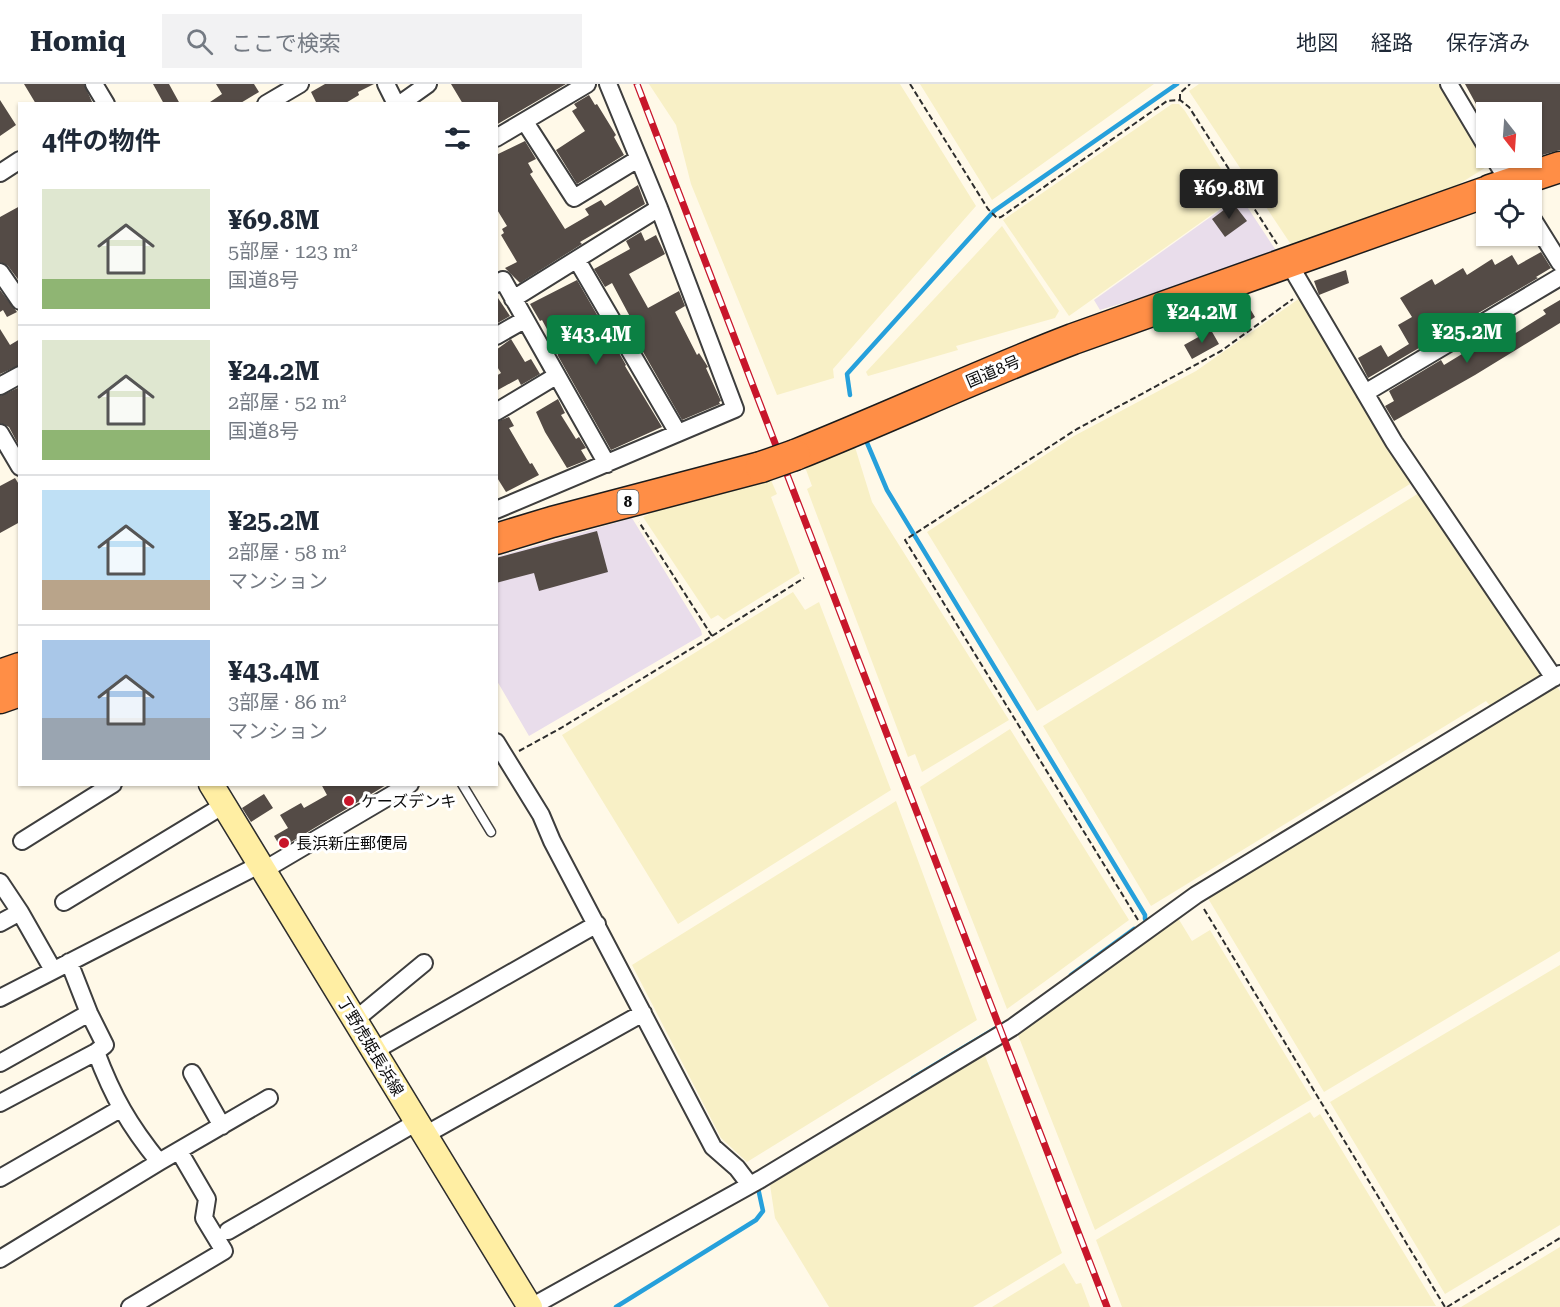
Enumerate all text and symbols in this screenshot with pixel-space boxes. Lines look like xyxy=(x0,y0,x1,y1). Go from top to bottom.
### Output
search box xyxy=(162,14,582,68)
text: Homiq xyxy=(30,25,126,58)
icon: search xyxy=(183,25,216,58)
text: ここで検索 xyxy=(231,31,341,56)
text: 地図 xyxy=(1296,31,1338,55)
text: 経路 xyxy=(1371,31,1413,55)
text: 保存済み xyxy=(1446,31,1530,55)
north arrow xyxy=(1476,102,1542,168)
map controls xyxy=(1476,102,1542,246)
icon: filters xyxy=(441,122,474,155)
text: 4件の物件 xyxy=(42,126,161,156)
pin: ¥69.8M xyxy=(1180,169,1278,220)
text: ¥69.8M xyxy=(1194,176,1264,200)
button: locate xyxy=(1476,180,1542,246)
text: ¥69.8M xyxy=(228,205,320,235)
icon: home xyxy=(90,213,162,285)
text: 5部屋 · 123 m² xyxy=(228,239,358,263)
text: 国道8号 xyxy=(228,268,299,292)
pin: ¥24.2M xyxy=(1153,293,1251,344)
text: ¥24.2M xyxy=(1167,300,1237,324)
pin: ¥25.2M xyxy=(1418,313,1516,364)
pin: ¥43.4M xyxy=(547,315,645,366)
text: ¥25.2M xyxy=(1432,320,1502,344)
text: ¥43.4M xyxy=(561,322,631,346)
street label: 国道8号 xyxy=(963,352,1023,391)
text: ¥24.2M xyxy=(228,356,320,386)
icon: home xyxy=(90,364,162,436)
text: 2部屋 · 52 m² xyxy=(228,390,347,414)
text: 国道8号 xyxy=(228,419,299,443)
road number: 8 xyxy=(618,490,638,514)
text: ¥25.2M xyxy=(228,506,320,536)
icon: home xyxy=(90,514,162,586)
text: 2部屋 · 58 m² xyxy=(228,540,347,564)
text: マンション xyxy=(228,569,328,593)
text: ¥43.4M xyxy=(228,656,320,686)
icon: home xyxy=(90,664,162,736)
text: 3部屋 · 86 m² xyxy=(228,690,347,714)
text: マンション xyxy=(228,719,328,743)
place label: ケーズデンキ xyxy=(361,792,456,811)
marker: ケーズデンキ xyxy=(342,794,356,808)
place label: 長浜新庄郵便局 xyxy=(296,834,408,853)
marker: 長浜新庄郵便局 xyxy=(277,836,291,850)
street label: 丁野虎姫長浜線 xyxy=(334,993,408,1099)

